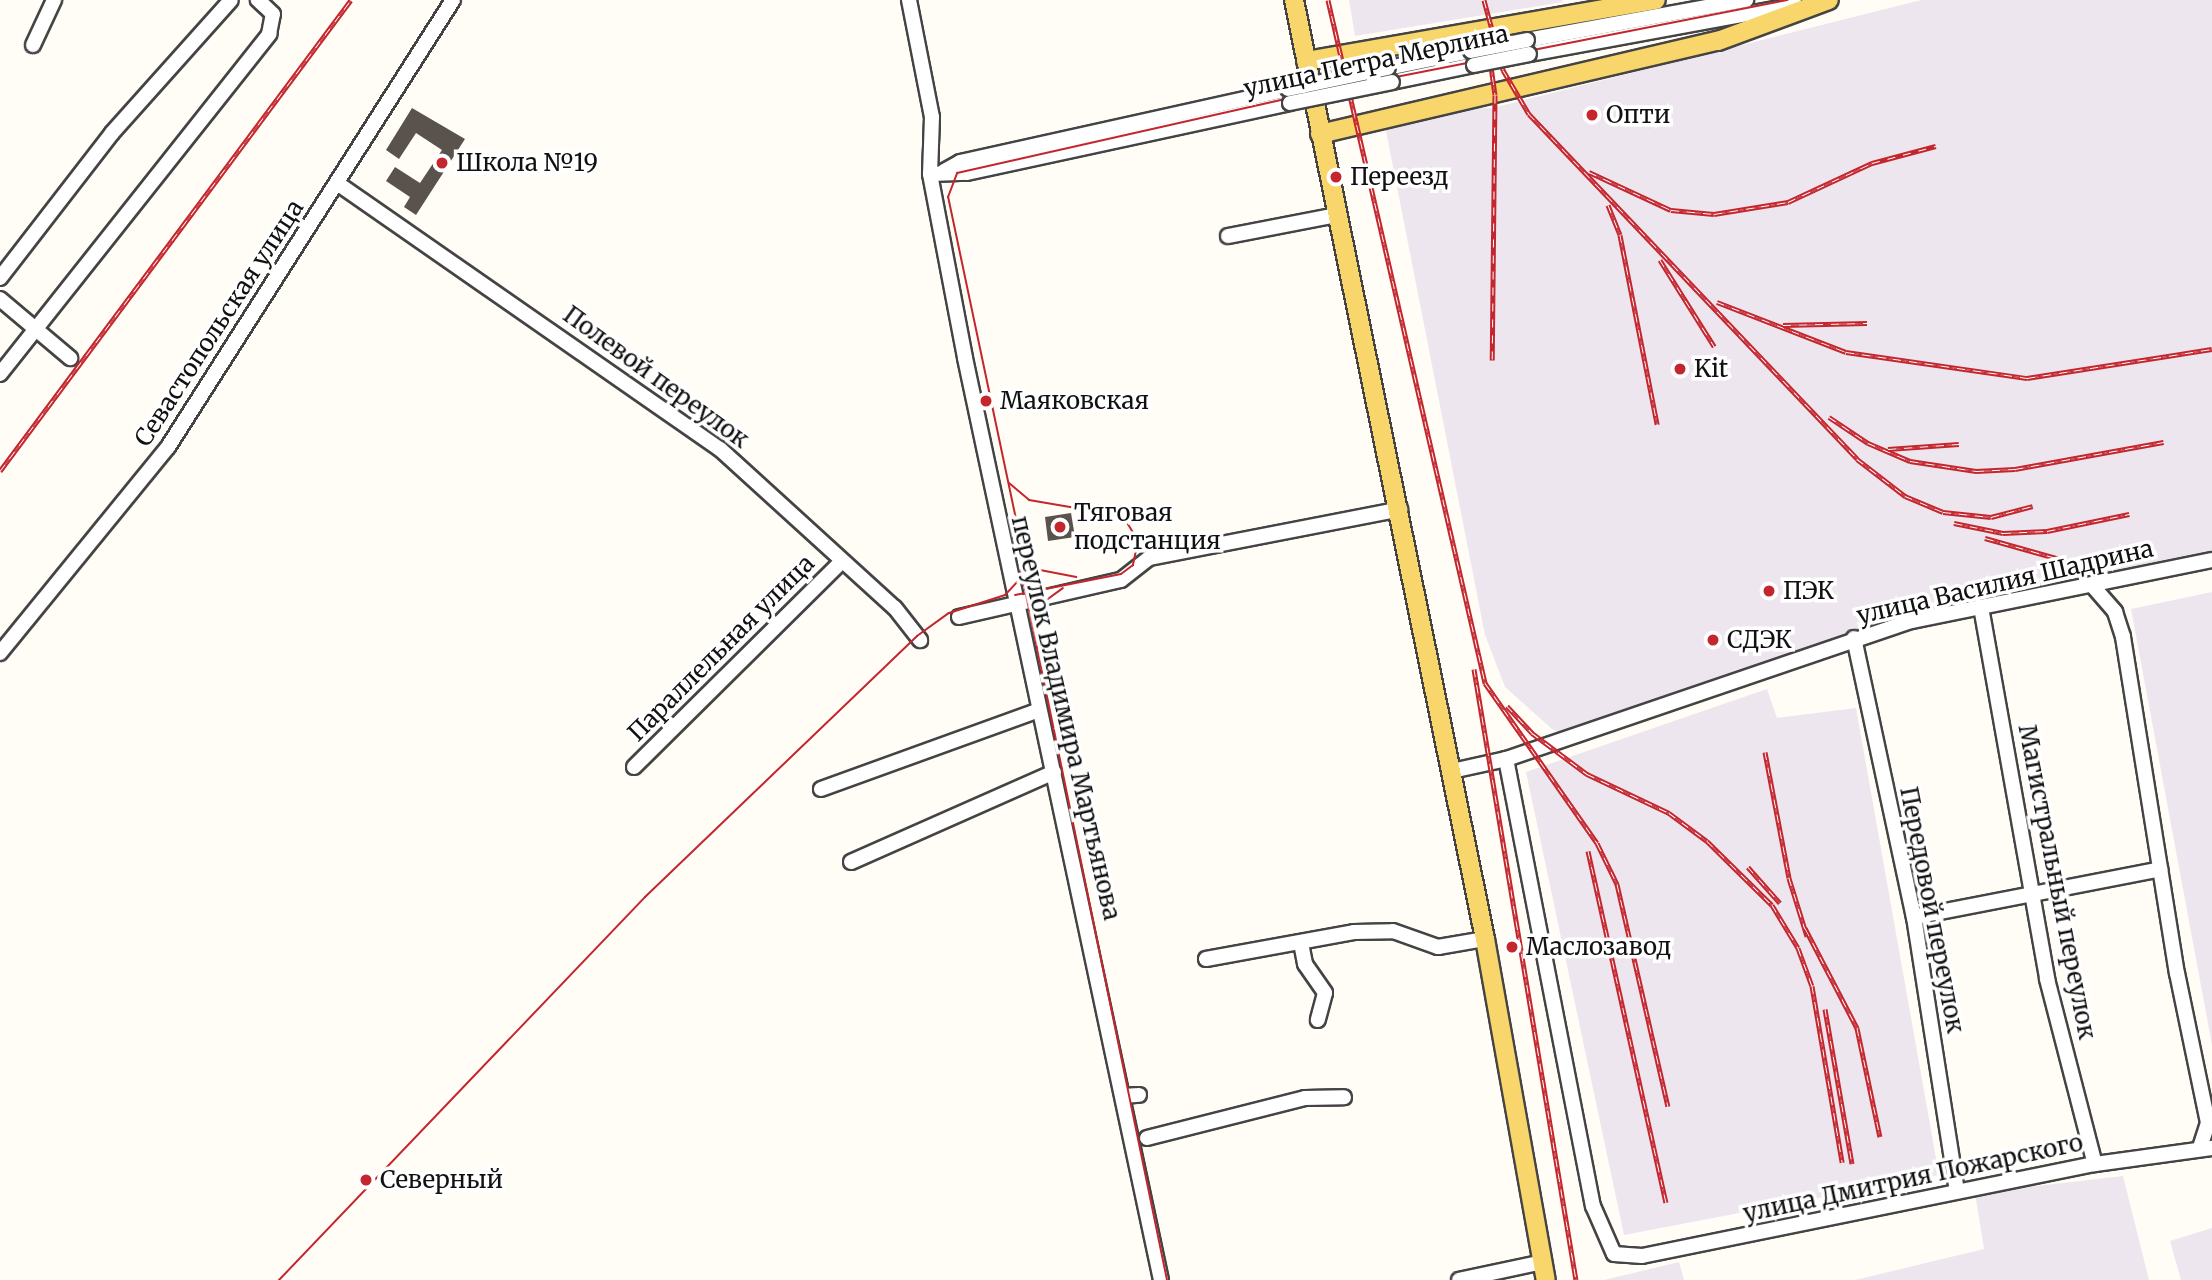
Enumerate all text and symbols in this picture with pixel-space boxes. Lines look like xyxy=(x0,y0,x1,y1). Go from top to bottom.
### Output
street label: улица Петра Мерлина xyxy=(1241,19,1511,103)
place label: Опти xyxy=(1606,101,1670,129)
marker: Опти xyxy=(1584,107,1600,123)
place label: Школа №19 xyxy=(456,149,598,177)
marker: Школа №19 xyxy=(434,155,450,171)
place label: Переезд xyxy=(1350,163,1449,191)
marker: Переезд xyxy=(1328,169,1344,185)
street label: Севастопольская улица xyxy=(129,194,309,452)
street label: Полевой переулок xyxy=(558,300,754,454)
place label: Kit xyxy=(1694,355,1728,383)
marker: Kit xyxy=(1672,361,1688,377)
place label: Маяковская xyxy=(1000,387,1149,415)
marker: Маяковская xyxy=(978,393,994,409)
place label: Тяговая подстанция xyxy=(1074,499,1221,555)
street label: переулок Владимира Мартьянова xyxy=(1005,513,1127,923)
marker: Тяговая подстанция xyxy=(1052,519,1068,535)
street label: улица Василия Шадрина xyxy=(1854,534,2156,630)
street label: Параллельная улица xyxy=(622,549,820,747)
place label: ПЭК xyxy=(1783,577,1834,605)
marker: ПЭК xyxy=(1761,583,1777,599)
place label: СДЭК xyxy=(1727,626,1792,654)
marker: СДЭК xyxy=(1705,632,1721,648)
street label: Магистральный переулок xyxy=(2012,722,2102,1042)
street label: Передовой переулок xyxy=(1894,784,1970,1036)
place label: Маслозавод xyxy=(1526,933,1671,961)
marker: Маслозавод xyxy=(1504,939,1520,955)
street label: улица Дмитрия Пожарского xyxy=(1741,1128,2085,1228)
place label: Северный xyxy=(380,1166,503,1194)
marker: Северный xyxy=(358,1172,374,1188)

